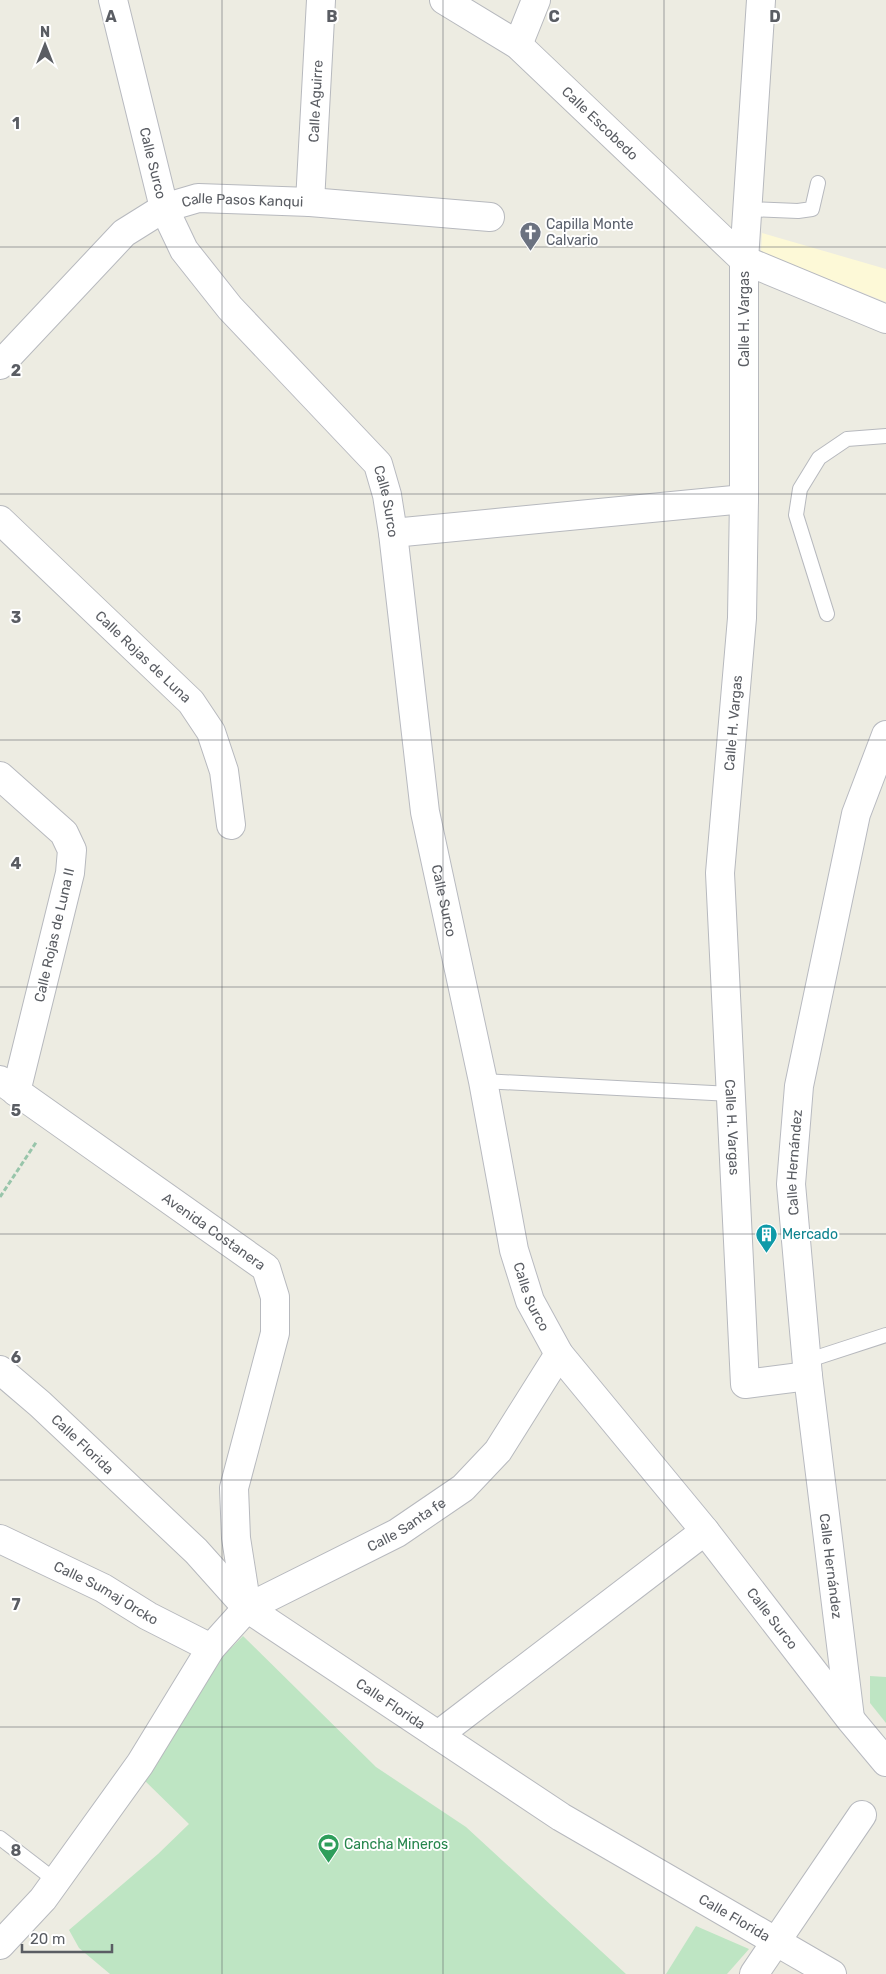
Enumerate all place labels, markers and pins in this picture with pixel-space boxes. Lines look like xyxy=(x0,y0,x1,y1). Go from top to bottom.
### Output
place label: Capilla Monte Calvario xyxy=(546,216,634,249)
church icon: Capilla Monte Calvario xyxy=(518,220,542,251)
building icon: Mercado xyxy=(754,1222,778,1253)
place label: Mercado xyxy=(782,1226,838,1243)
sports icon: Cancha Mineros xyxy=(316,1832,340,1863)
place label: Cancha Mineros xyxy=(344,1836,448,1853)

